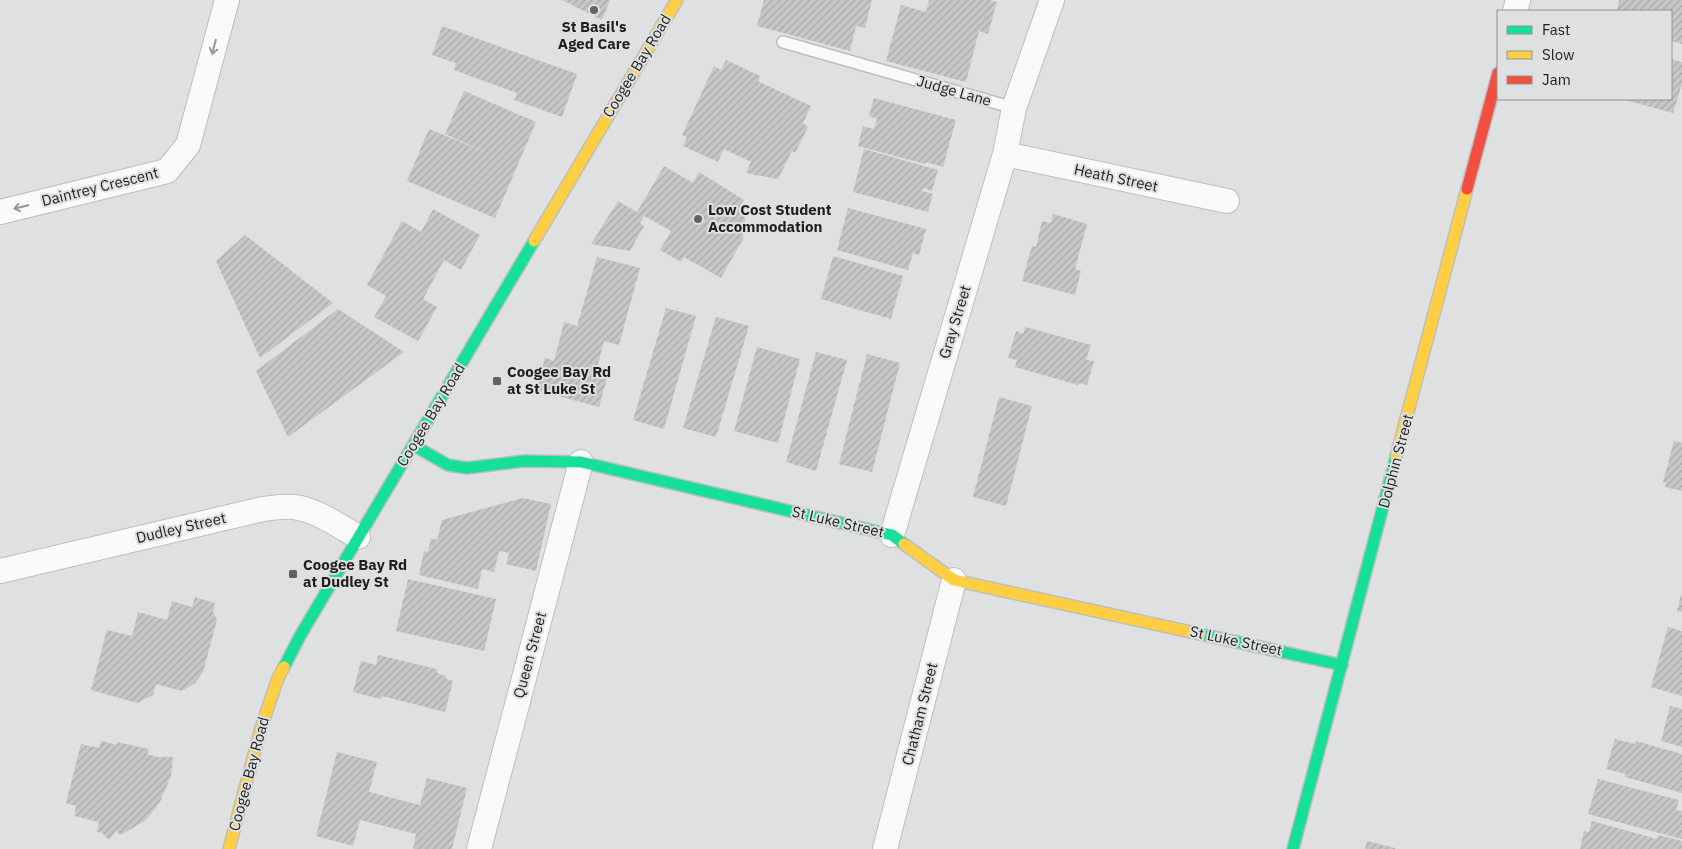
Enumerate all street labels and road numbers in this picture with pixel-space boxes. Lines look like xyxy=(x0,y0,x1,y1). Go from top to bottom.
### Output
street label: Coogee Bay Road xyxy=(598,11,675,121)
street label: Judge Lane xyxy=(915,71,994,110)
street label: Heath Street xyxy=(1072,159,1160,196)
street label: Daintrey Crescent xyxy=(39,163,160,210)
street label: Gray Street xyxy=(934,283,975,361)
street label: Coogee Bay Road xyxy=(392,360,469,470)
street label: Dolphin Street xyxy=(1374,412,1417,510)
street label: St Luke Street xyxy=(790,502,886,541)
street label: Dudley Street xyxy=(134,508,228,547)
street label: Queen Street xyxy=(509,610,550,700)
street label: St Luke Street xyxy=(1188,621,1284,660)
street label: Chatham Street xyxy=(898,660,941,767)
street label: Coogee Bay Road xyxy=(224,715,273,833)

